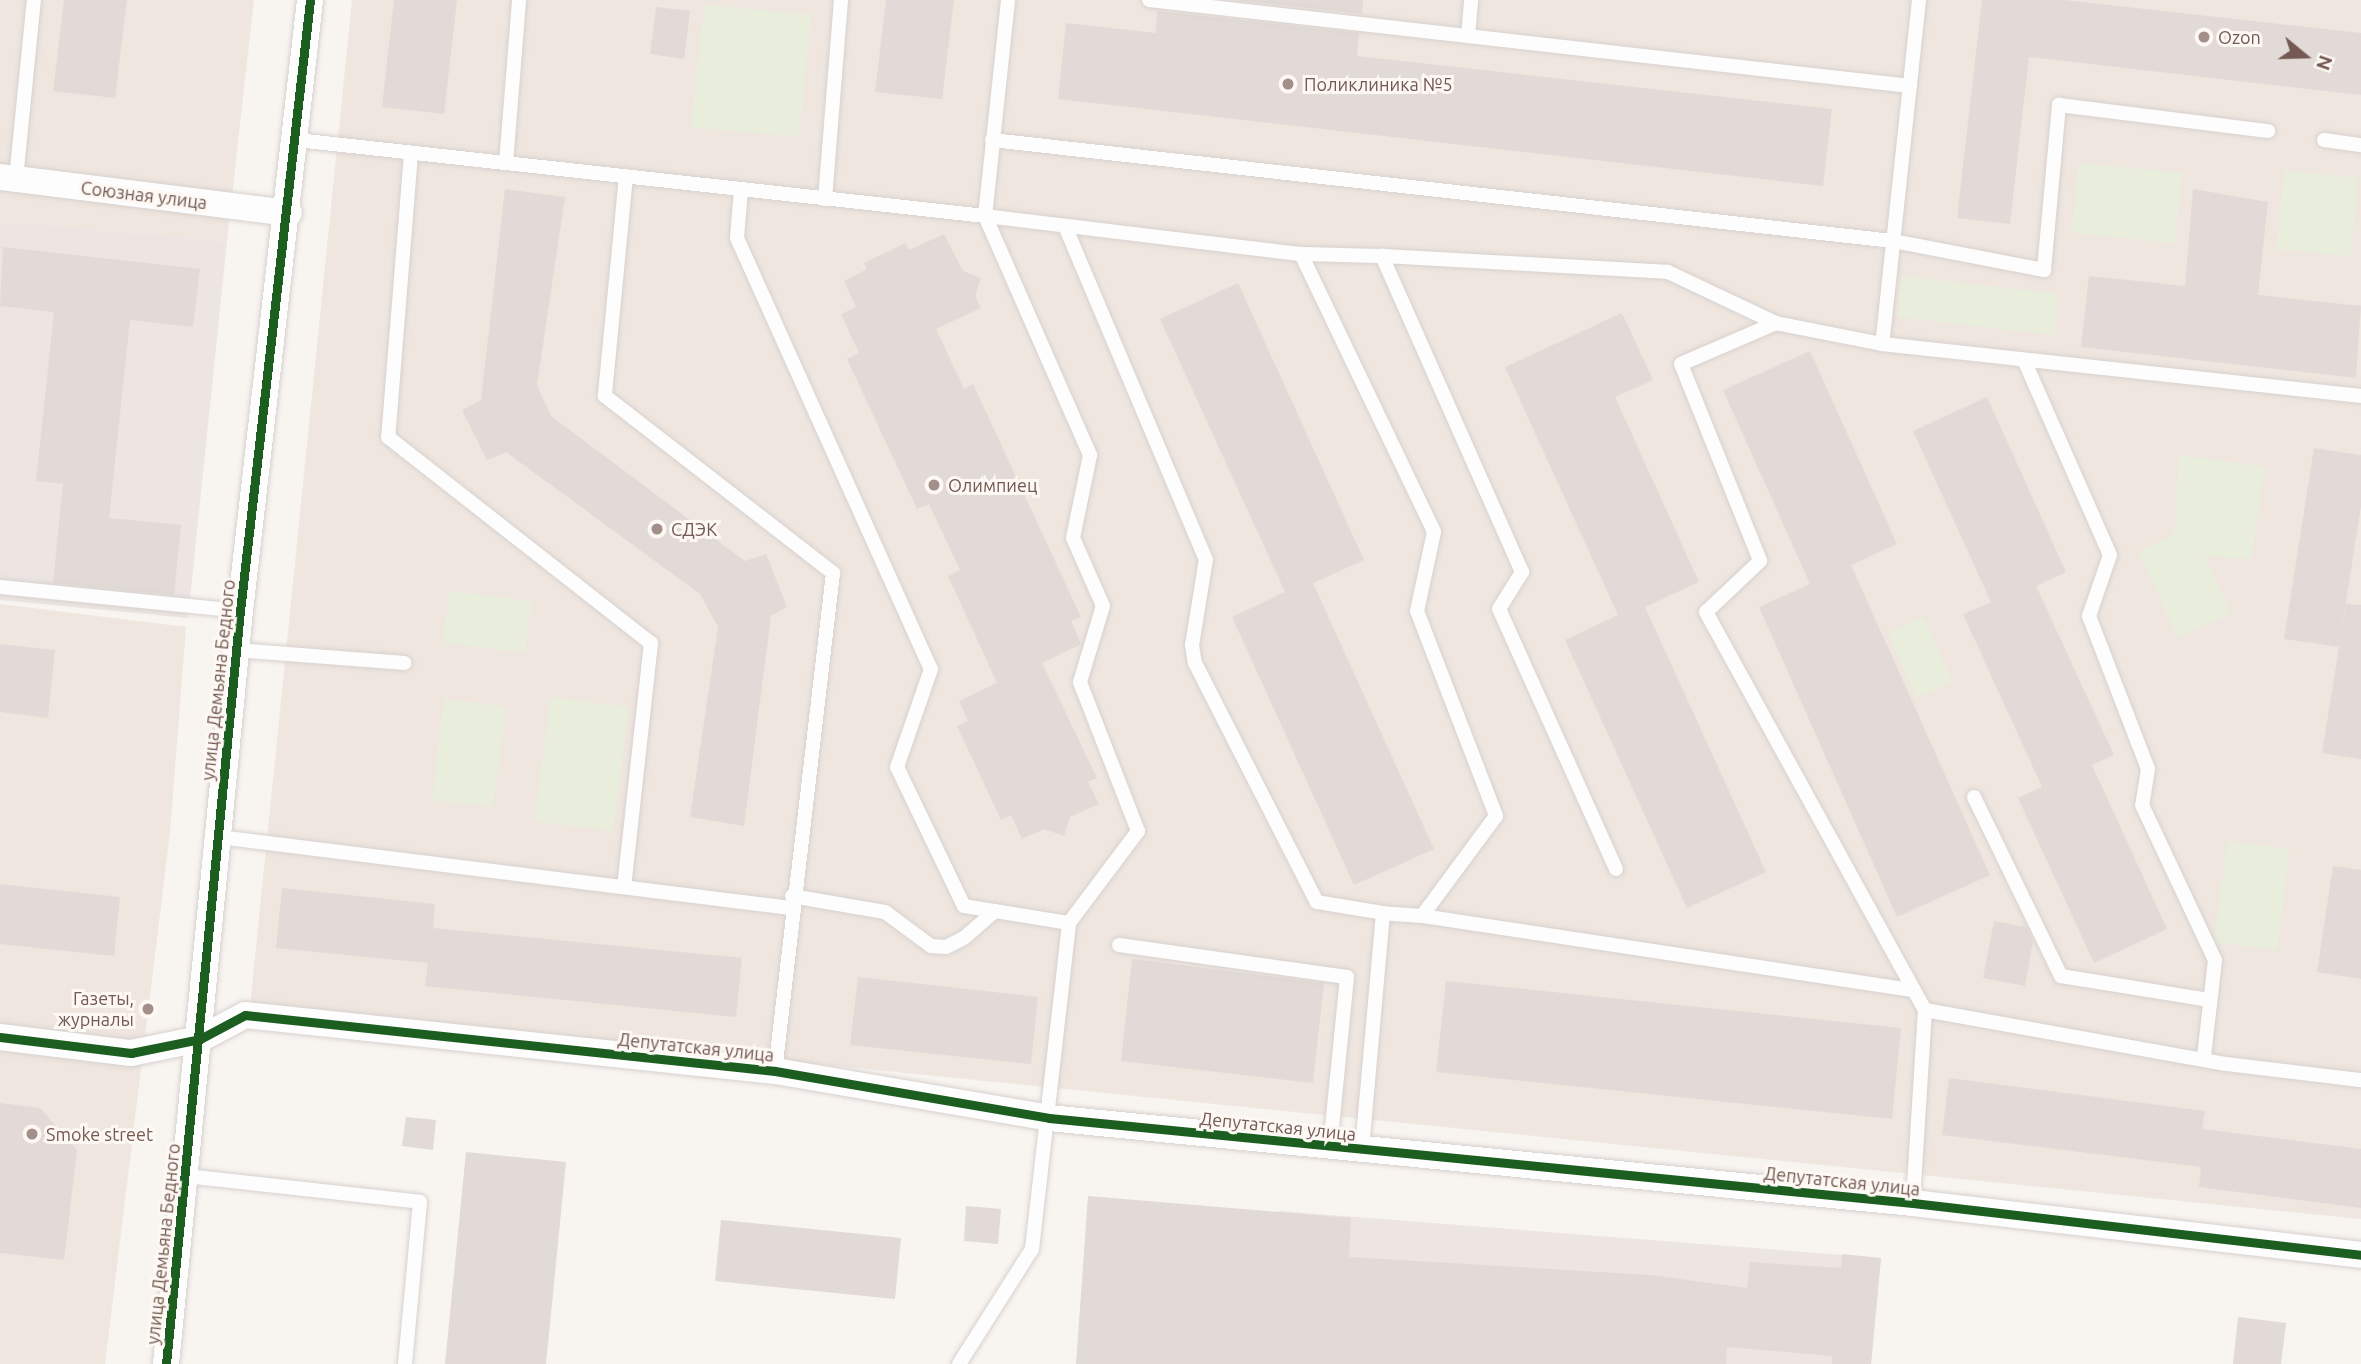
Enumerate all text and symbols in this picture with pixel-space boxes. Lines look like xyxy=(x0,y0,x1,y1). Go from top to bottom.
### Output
north arrow xyxy=(2270,21,2340,91)
place label: Ozon xyxy=(2218,26,2261,48)
marker: Ozon xyxy=(2196,29,2212,45)
text: N xyxy=(2312,53,2338,73)
place label: Поликлиника №5 xyxy=(1304,73,1453,95)
marker: Поликлиника №5 xyxy=(1278,74,1298,94)
street label: Союзная улица xyxy=(80,177,208,213)
place label: Олимпиец xyxy=(948,474,1037,496)
marker: Олимпиец xyxy=(926,477,942,493)
place label: СДЭК xyxy=(671,518,717,540)
marker: СДЭК xyxy=(649,521,665,537)
street label: улица Демьяна Бедного xyxy=(197,578,239,782)
place label: Газеты, журналы xyxy=(58,988,134,1030)
marker: Газеты, журналы xyxy=(140,1001,156,1017)
street label: Депутатская улица xyxy=(617,1028,775,1066)
street label: Депутатская улица xyxy=(1199,1107,1357,1145)
place label: Smoke street xyxy=(46,1123,153,1145)
marker: Smoke street xyxy=(24,1126,40,1142)
street label: улица Демьяна Бедного xyxy=(142,1142,184,1346)
street label: Депутатская улица xyxy=(1763,1162,1921,1200)

